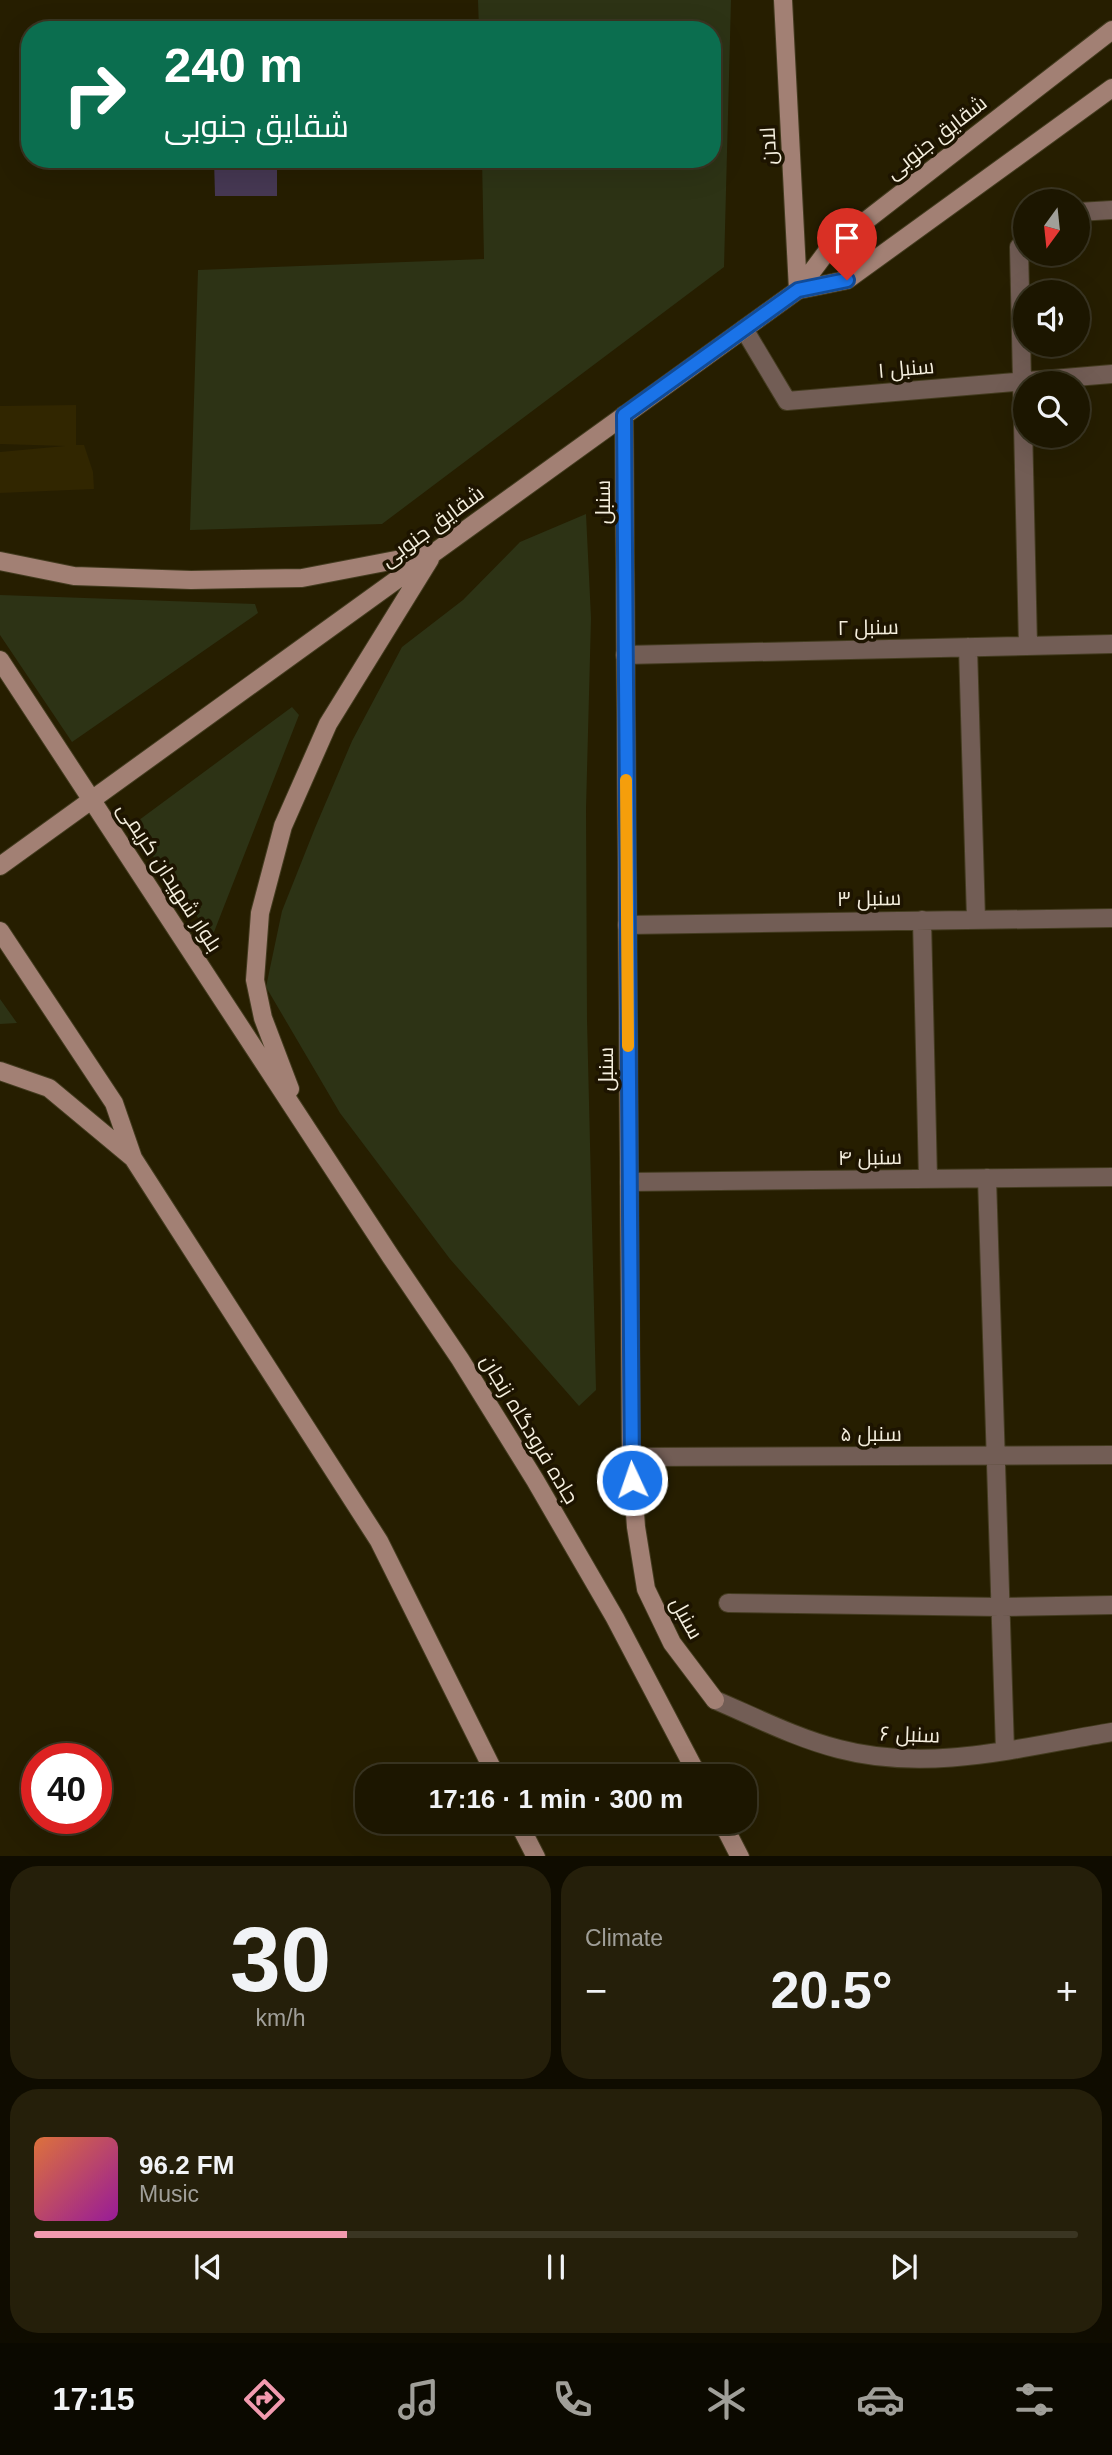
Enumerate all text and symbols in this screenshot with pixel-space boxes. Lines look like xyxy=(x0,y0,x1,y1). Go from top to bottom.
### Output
text: 240 m xyxy=(164,38,303,92)
icon: right xyxy=(49,49,140,140)
street label: شقایق جنوبی xyxy=(881,91,992,185)
text: شقایق جنوبی xyxy=(164,108,349,144)
street label: لادن xyxy=(756,126,782,165)
north arrow xyxy=(1013,189,1090,266)
map controls xyxy=(1013,189,1090,448)
pin xyxy=(817,208,877,280)
icon: arrive xyxy=(828,219,866,257)
button: sound xyxy=(1013,280,1090,357)
street label: سنبل ۱ xyxy=(877,354,935,384)
button: search xyxy=(1013,371,1090,448)
street label: سنبل xyxy=(591,480,616,524)
street label: شقایق جنوبی xyxy=(376,481,489,573)
street label: سنبل ۲ xyxy=(837,615,899,641)
street label: بلوار شهیدان کریمی xyxy=(112,798,227,957)
street label: سنبل ۳ xyxy=(837,886,901,912)
street label: سنبل xyxy=(594,1047,619,1091)
street label: سنبل ۴ xyxy=(838,1145,902,1171)
street label: جاده فرودگاه زنجان xyxy=(475,1351,583,1508)
street label: سنبل ۵ xyxy=(840,1422,902,1447)
position arrow xyxy=(595,1443,669,1517)
street label: سنبل xyxy=(664,1593,708,1644)
street label: سنبل ۶ xyxy=(879,1721,941,1749)
speed limit sign: 40 xyxy=(21,1743,112,1834)
text: 17:16 · 1 min · 300 m xyxy=(429,1784,683,1814)
text: 30 xyxy=(230,1909,331,2010)
text: Climate xyxy=(585,1925,663,1951)
text: 20.5° xyxy=(770,1961,893,2019)
text: − xyxy=(585,1970,607,2012)
text: + xyxy=(1056,1970,1078,2012)
text: km/h xyxy=(256,2005,305,2031)
text: 96.2 FM xyxy=(139,2150,234,2180)
text: Music xyxy=(139,2181,199,2207)
icon: previous xyxy=(189,2248,227,2286)
icon: pause xyxy=(537,2248,575,2286)
icon: next xyxy=(885,2248,923,2286)
icon: directions xyxy=(240,2375,289,2424)
icon: music xyxy=(394,2375,443,2424)
icon: phone xyxy=(548,2375,597,2424)
icon: climate xyxy=(702,2375,751,2424)
icon: car xyxy=(856,2375,905,2424)
icon: filters xyxy=(1010,2375,1059,2424)
text: 17:15 xyxy=(53,2381,134,2417)

